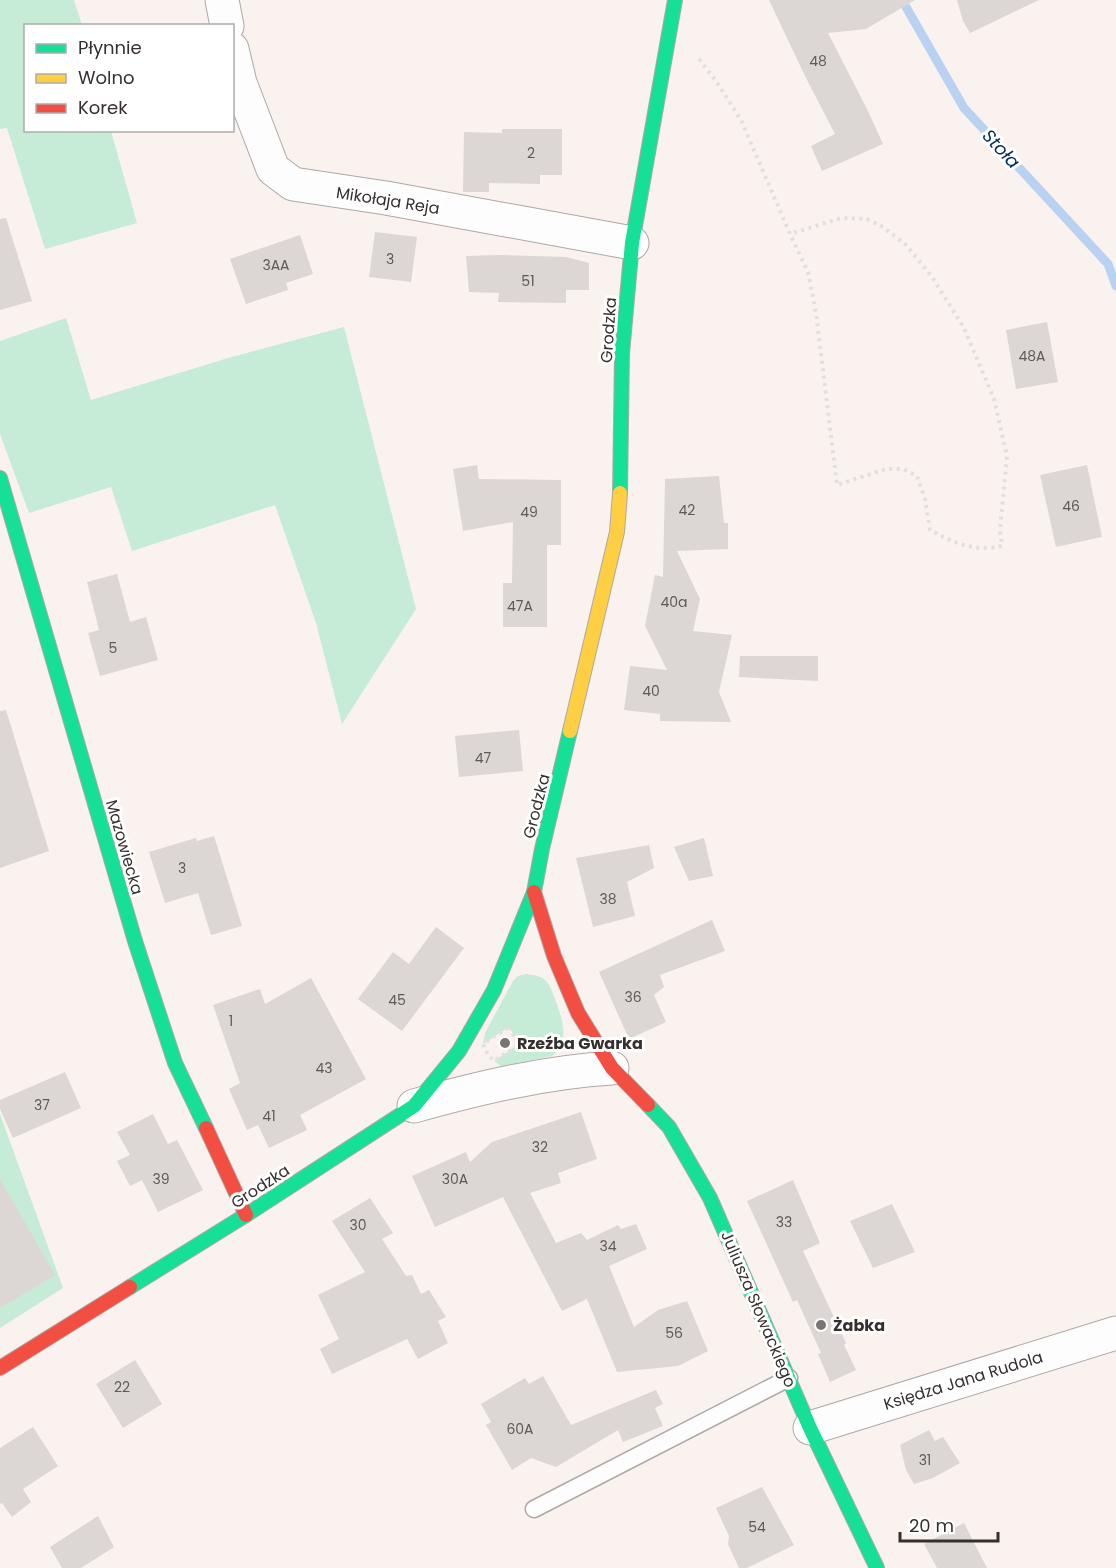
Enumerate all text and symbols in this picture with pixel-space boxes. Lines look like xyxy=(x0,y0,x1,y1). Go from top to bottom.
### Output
legend xyxy=(24,24,234,132)
text: Płynnie xyxy=(78,35,142,60)
house number: 48 xyxy=(809,51,827,71)
text: Wolno xyxy=(78,65,135,90)
text: Korek xyxy=(78,95,128,120)
water label: Stoła xyxy=(977,124,1026,174)
house number: 2 xyxy=(527,143,535,163)
street label: Mikołaja Reja xyxy=(335,181,441,220)
house number: 3 xyxy=(386,249,394,269)
house number: 3AA xyxy=(262,255,290,275)
house number: 51 xyxy=(521,271,535,291)
street label: Grodzka xyxy=(595,296,622,364)
house number: 48A xyxy=(1018,346,1046,366)
house number: 46 xyxy=(1062,496,1080,516)
house number: 42 xyxy=(679,500,695,520)
house number: 49 xyxy=(520,502,538,522)
house number: 40a xyxy=(660,592,688,612)
house number: 47A xyxy=(507,596,533,616)
house number: 5 xyxy=(109,638,117,658)
house number: 40 xyxy=(642,681,660,701)
house number: 47 xyxy=(475,748,492,768)
street label: Grodzka xyxy=(517,771,556,841)
street label: Mazowiecka xyxy=(100,797,149,897)
house number: 3 xyxy=(178,858,186,878)
house number: 38 xyxy=(599,889,617,909)
house number: 36 xyxy=(624,987,642,1007)
house number: 45 xyxy=(388,990,406,1010)
house number: 1 xyxy=(229,1011,233,1031)
place label: Rzeźba Gwarka xyxy=(517,1032,643,1055)
marker: Rzeźba Gwarka xyxy=(498,1036,512,1050)
house number: 43 xyxy=(315,1058,333,1078)
house number: 37 xyxy=(34,1095,50,1115)
house number: 41 xyxy=(262,1106,276,1126)
house number: 32 xyxy=(532,1137,548,1157)
street label: Grodzka xyxy=(226,1159,294,1214)
house number: 39 xyxy=(152,1169,170,1189)
house number: 30A xyxy=(442,1169,468,1189)
house number: 33 xyxy=(776,1212,792,1232)
house number: 30 xyxy=(349,1215,367,1235)
street label: Juliusza Słowackiego xyxy=(715,1227,802,1391)
house number: 34 xyxy=(599,1236,617,1256)
place label: Żabka xyxy=(833,1314,885,1337)
marker: Żabka xyxy=(814,1318,828,1332)
house number: 56 xyxy=(665,1323,683,1343)
street label: Księdza Jana Rudola xyxy=(881,1345,1046,1416)
house number: 22 xyxy=(114,1377,130,1397)
house number: 60A xyxy=(506,1419,534,1439)
house number: 31 xyxy=(919,1450,931,1470)
scale bar xyxy=(900,1505,998,1543)
text: 20 m xyxy=(909,1513,954,1538)
house number: 54 xyxy=(748,1517,766,1537)

